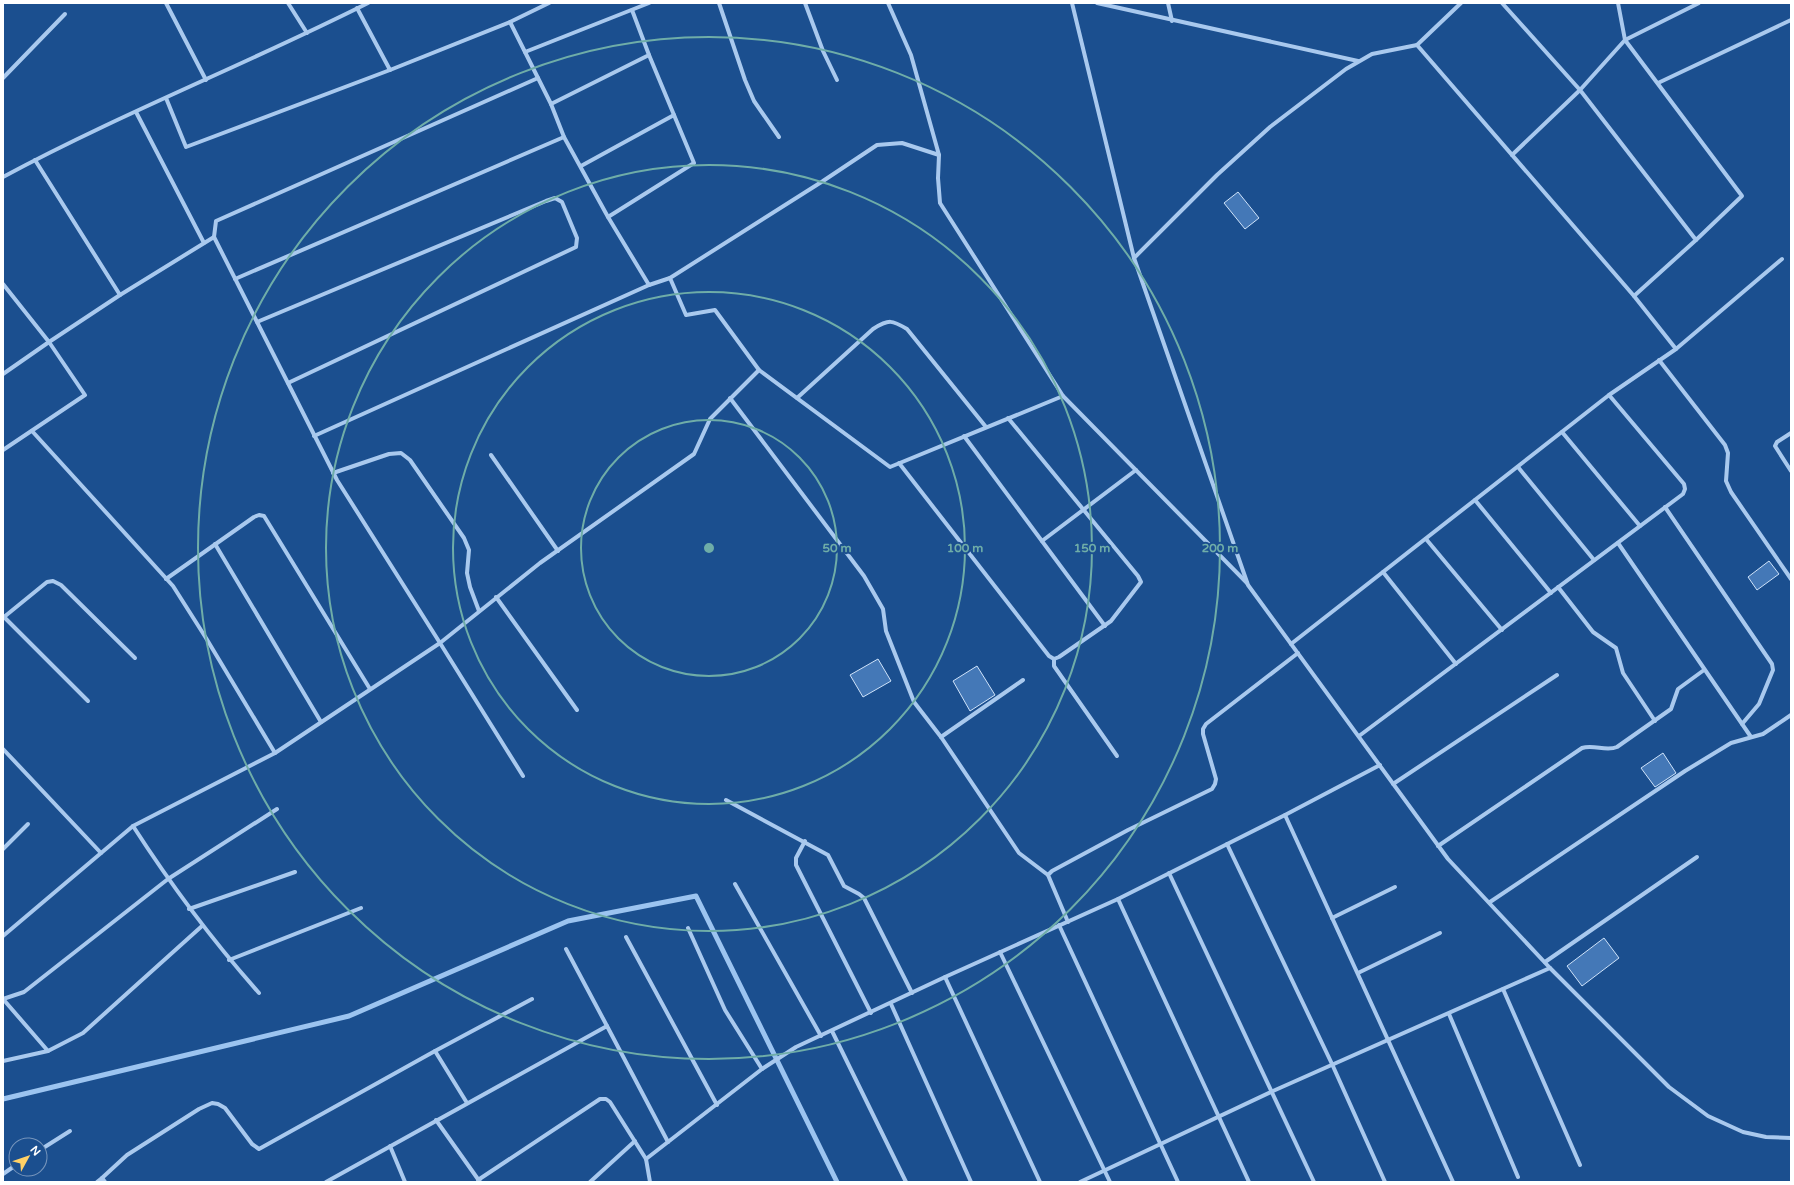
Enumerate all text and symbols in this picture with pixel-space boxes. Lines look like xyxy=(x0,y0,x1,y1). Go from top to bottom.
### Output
centre of rings xyxy=(702,541,716,555)
text: 50 m xyxy=(822,541,852,555)
text: 100 m xyxy=(947,541,983,555)
text: 150 m xyxy=(1074,541,1110,555)
text: 200 m xyxy=(1202,541,1238,555)
north arrow xyxy=(8,1137,48,1177)
text: N xyxy=(27,1143,43,1158)

